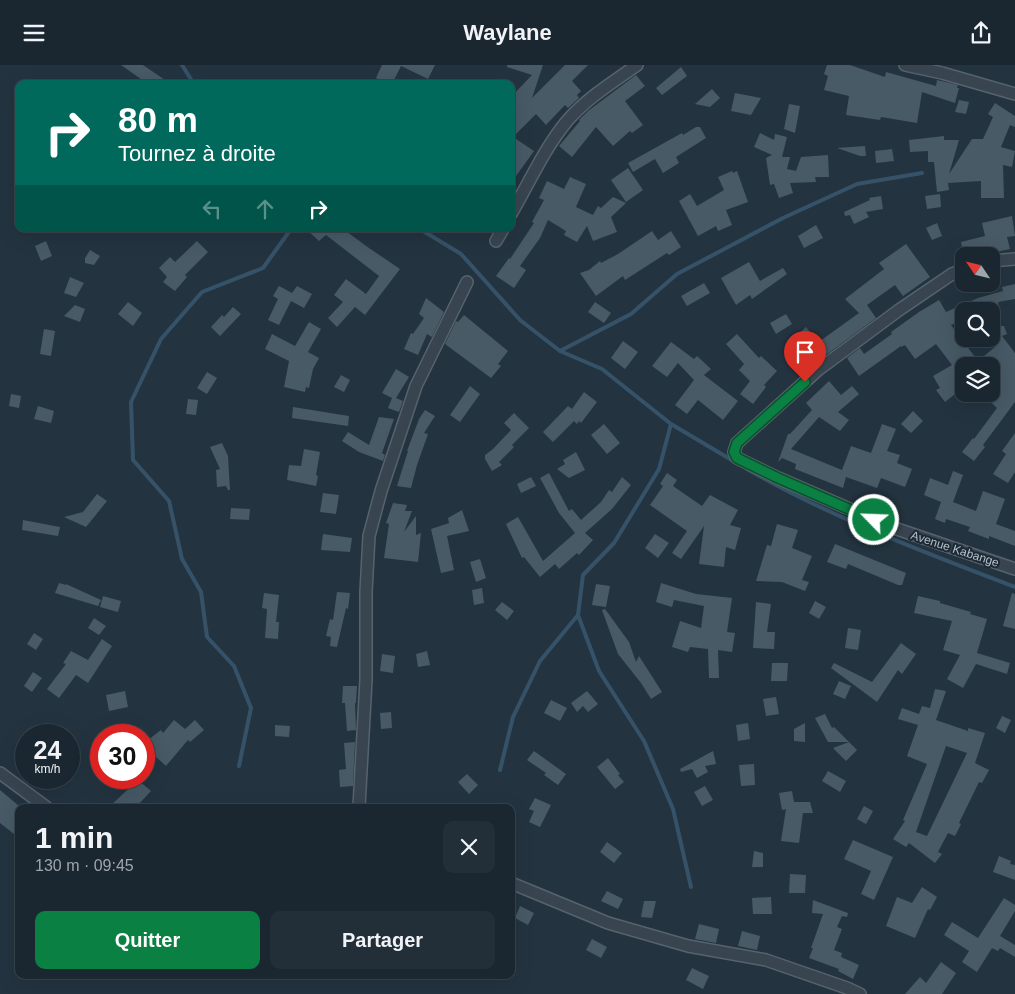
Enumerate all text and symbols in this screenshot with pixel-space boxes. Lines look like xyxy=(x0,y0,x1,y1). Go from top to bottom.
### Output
icon: menu xyxy=(20,19,48,47)
icon: share xyxy=(967,19,995,47)
text: Waylane xyxy=(463,20,552,45)
icon: right xyxy=(35,100,100,165)
text: 80 m xyxy=(118,100,198,139)
text: Tournez à droite xyxy=(118,141,276,166)
icon: left xyxy=(198,195,226,223)
icon: ahead xyxy=(251,195,279,223)
icon: right xyxy=(304,195,332,223)
north arrow xyxy=(955,247,1000,293)
map controls xyxy=(955,247,1000,402)
button: search xyxy=(955,302,1000,347)
pin xyxy=(784,331,826,382)
icon: arrive xyxy=(791,338,819,366)
button: layers xyxy=(955,357,1000,402)
position arrow xyxy=(847,493,899,545)
street label: Avenue Kabange xyxy=(909,528,1001,570)
speed limit sign: 30 xyxy=(90,724,155,789)
text: 24 xyxy=(34,736,61,764)
text: km/h xyxy=(34,762,61,776)
text: 1 min xyxy=(35,821,113,854)
button: close xyxy=(443,821,495,873)
text: 130 m · 09:45 xyxy=(35,857,134,874)
button: Quitter xyxy=(35,911,260,969)
button: Partager xyxy=(270,911,495,969)

